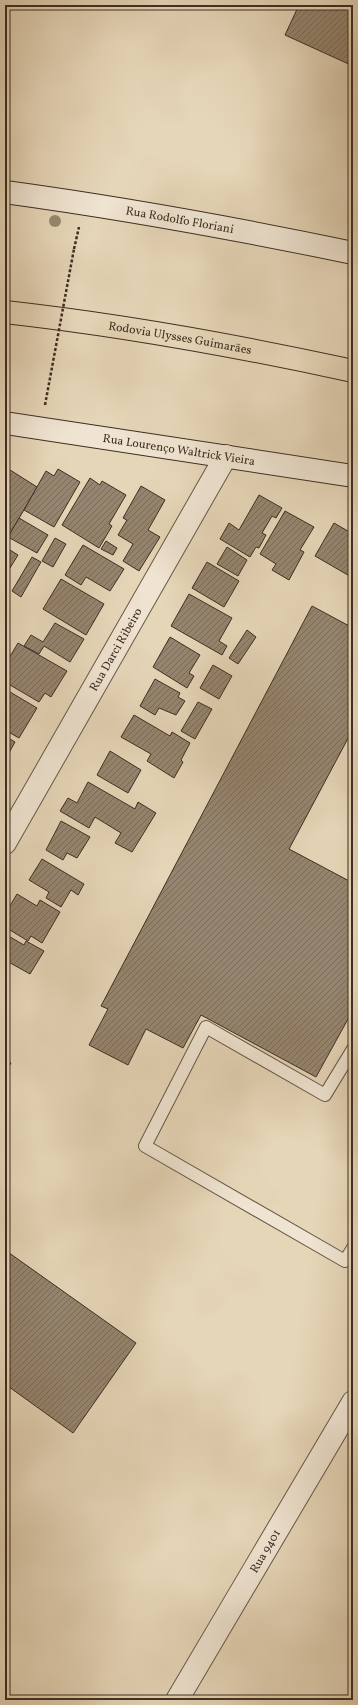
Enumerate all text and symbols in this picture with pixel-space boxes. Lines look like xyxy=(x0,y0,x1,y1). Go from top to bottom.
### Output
street label: Rua Rodolfo Floriani xyxy=(124,203,235,238)
street label: Rodovia Ulysses Guimarães xyxy=(107,319,253,359)
street label: Rua Lourenço Waltrick Vieira xyxy=(102,431,256,470)
street label: Rua Darci Ribeiro xyxy=(86,605,147,695)
street label: Rua 9401 xyxy=(247,1527,285,1576)

